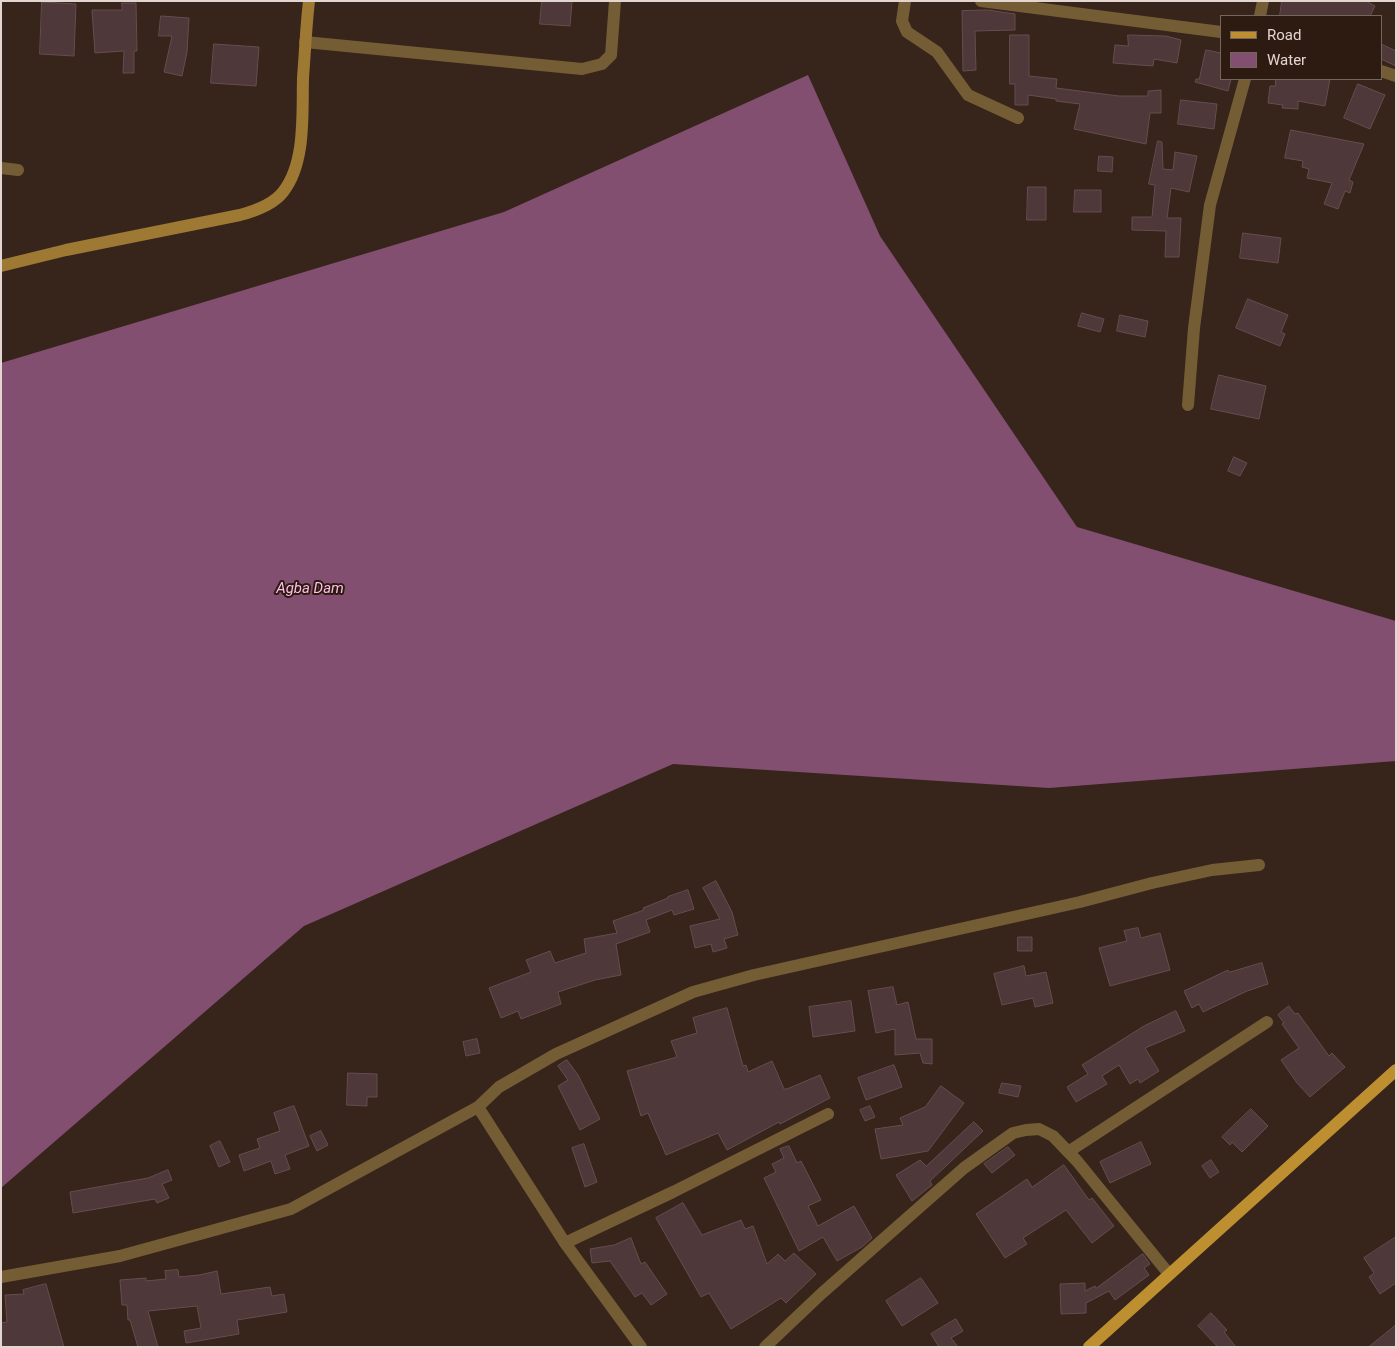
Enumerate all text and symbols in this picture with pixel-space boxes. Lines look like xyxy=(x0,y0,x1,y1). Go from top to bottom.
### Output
legend xyxy=(1220,15,1382,80)
text: Road xyxy=(1267,26,1301,44)
text: Water xyxy=(1267,51,1306,69)
water label: Agba Dam xyxy=(276,580,344,598)

